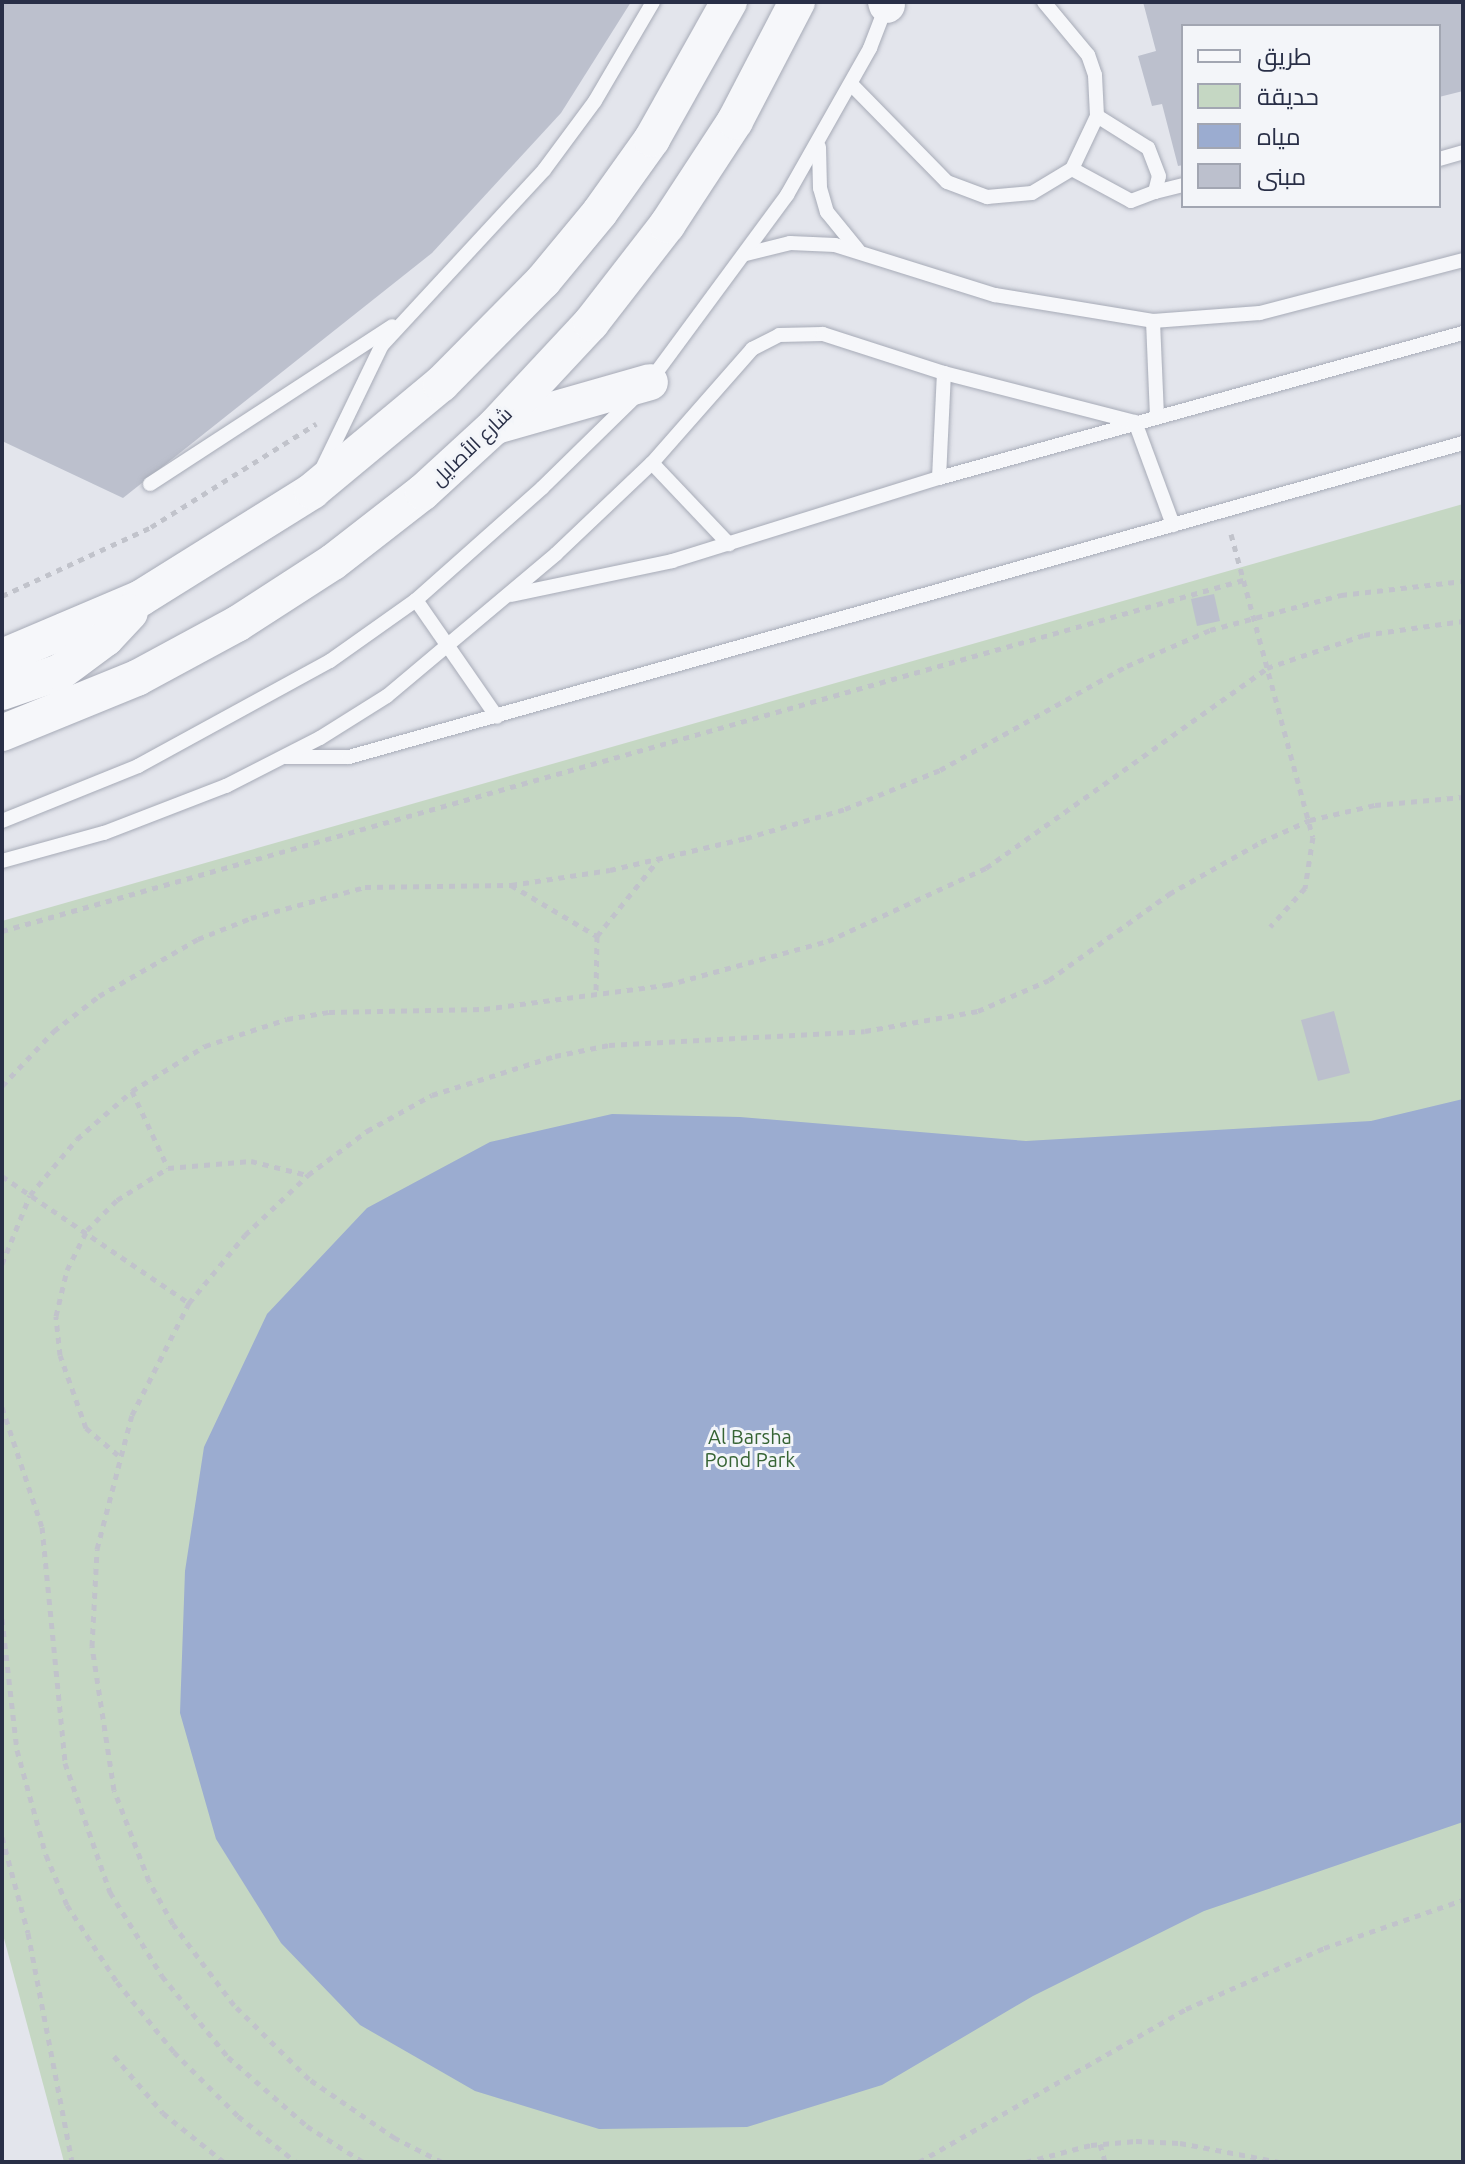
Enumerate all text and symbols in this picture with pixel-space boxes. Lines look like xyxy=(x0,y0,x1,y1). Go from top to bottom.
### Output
legend xyxy=(1181,24,1441,208)
text: طريق xyxy=(1257,43,1312,70)
text: حديقة xyxy=(1257,83,1319,110)
text: مياه xyxy=(1257,123,1301,150)
text: مبنى xyxy=(1257,163,1306,190)
street label: شارع الأصايل xyxy=(426,402,516,490)
park label: Al Barsha Pond Park xyxy=(705,1425,795,1472)

